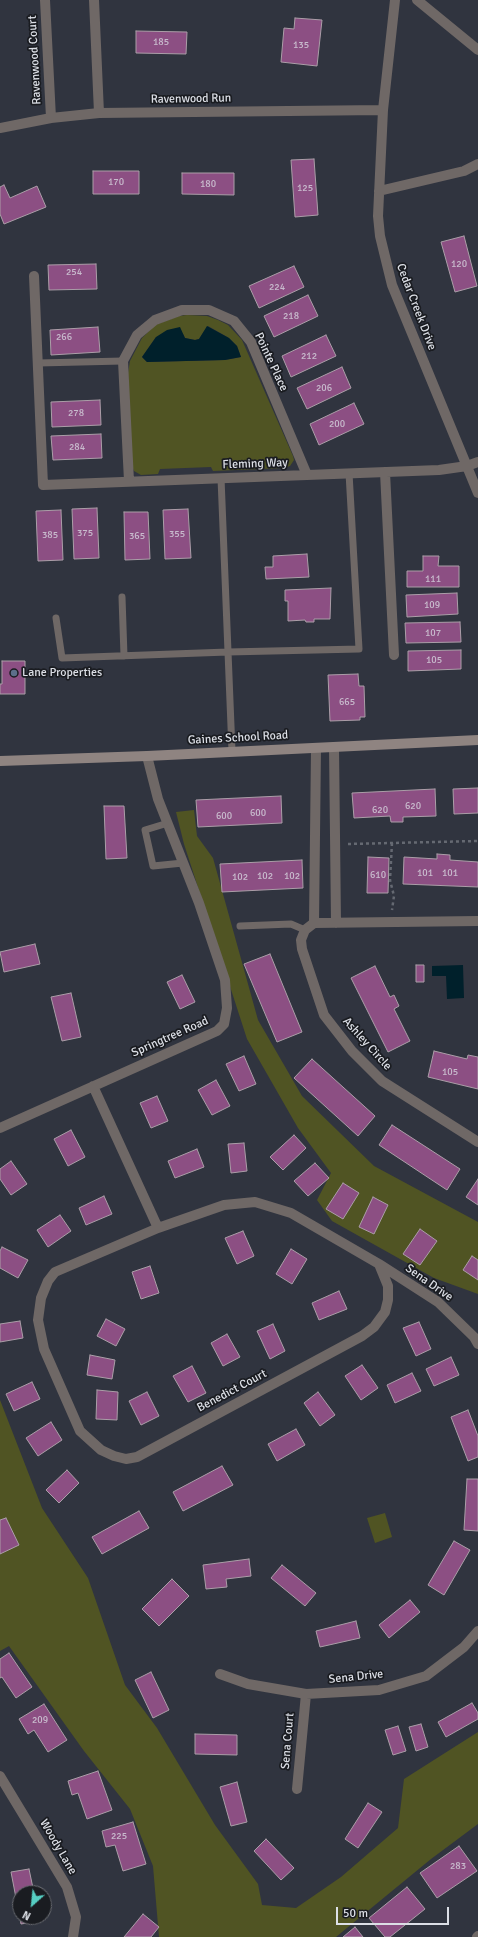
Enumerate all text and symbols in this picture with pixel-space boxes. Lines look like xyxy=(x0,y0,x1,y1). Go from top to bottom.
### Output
street label: Ravenwood Court xyxy=(25,15,45,105)
house number: 185 xyxy=(153,36,169,48)
house number: 135 xyxy=(293,39,309,51)
street label: Ravenwood Run xyxy=(151,91,231,107)
house number: 170 xyxy=(108,176,124,188)
house number: 180 xyxy=(200,178,216,190)
house number: 125 xyxy=(297,182,313,194)
house number: 120 xyxy=(451,258,467,270)
street label: Cedar Creek Drive xyxy=(393,262,439,352)
house number: 254 xyxy=(66,266,82,278)
house number: 224 xyxy=(269,281,285,293)
house number: 218 xyxy=(283,310,299,322)
street label: Pointe Place xyxy=(251,330,291,394)
house number: 266 xyxy=(56,331,72,343)
house number: 212 xyxy=(301,350,317,362)
house number: 206 xyxy=(316,382,332,394)
house number: 278 xyxy=(68,407,84,419)
house number: 200 xyxy=(329,418,345,430)
house number: 284 xyxy=(69,441,85,453)
street label: Fleming Way xyxy=(222,456,288,472)
house number: 375 xyxy=(77,527,93,539)
house number: 355 xyxy=(169,528,185,540)
house number: 385 xyxy=(42,529,58,541)
house number: 365 xyxy=(129,530,145,542)
house number: 111 xyxy=(425,573,441,585)
house number: 109 xyxy=(424,599,440,611)
house number: 107 xyxy=(425,627,441,639)
house number: 105 xyxy=(426,654,442,666)
place label: Lane Properties xyxy=(22,666,102,680)
marker: Lane Properties xyxy=(9,668,19,678)
house number: 665 xyxy=(339,696,355,708)
street label: Gaines School Road xyxy=(187,728,289,748)
house number: 620 xyxy=(405,800,421,812)
house number: 620 xyxy=(372,804,388,816)
house number: 600 xyxy=(250,807,266,819)
house number: 600 xyxy=(216,810,232,822)
house number: 101 xyxy=(417,867,433,879)
house number: 101 xyxy=(442,867,458,879)
house number: 610 xyxy=(370,869,386,881)
house number: 102 xyxy=(257,870,273,882)
house number: 102 xyxy=(284,870,300,882)
house number: 102 xyxy=(232,871,248,883)
street label: Springtree Road xyxy=(129,1014,211,1060)
street label: Ashley Circle xyxy=(339,1015,395,1073)
house number: 105 xyxy=(442,1066,458,1078)
street label: Sena Drive xyxy=(402,1261,456,1305)
street label: Benedict Court xyxy=(195,1367,269,1415)
street label: Sena Drive xyxy=(328,1667,384,1687)
street label: Sena Court xyxy=(278,1712,298,1770)
house number: 209 xyxy=(32,1714,48,1726)
street label: Woody Lane xyxy=(36,1817,80,1877)
house number: 225 xyxy=(111,1830,127,1842)
house number: 283 xyxy=(450,1860,466,1872)
north arrow xyxy=(12,1885,52,1925)
scale bar xyxy=(338,1899,451,1925)
text: 50 m xyxy=(343,1906,368,1921)
text: N xyxy=(20,1908,33,1923)

